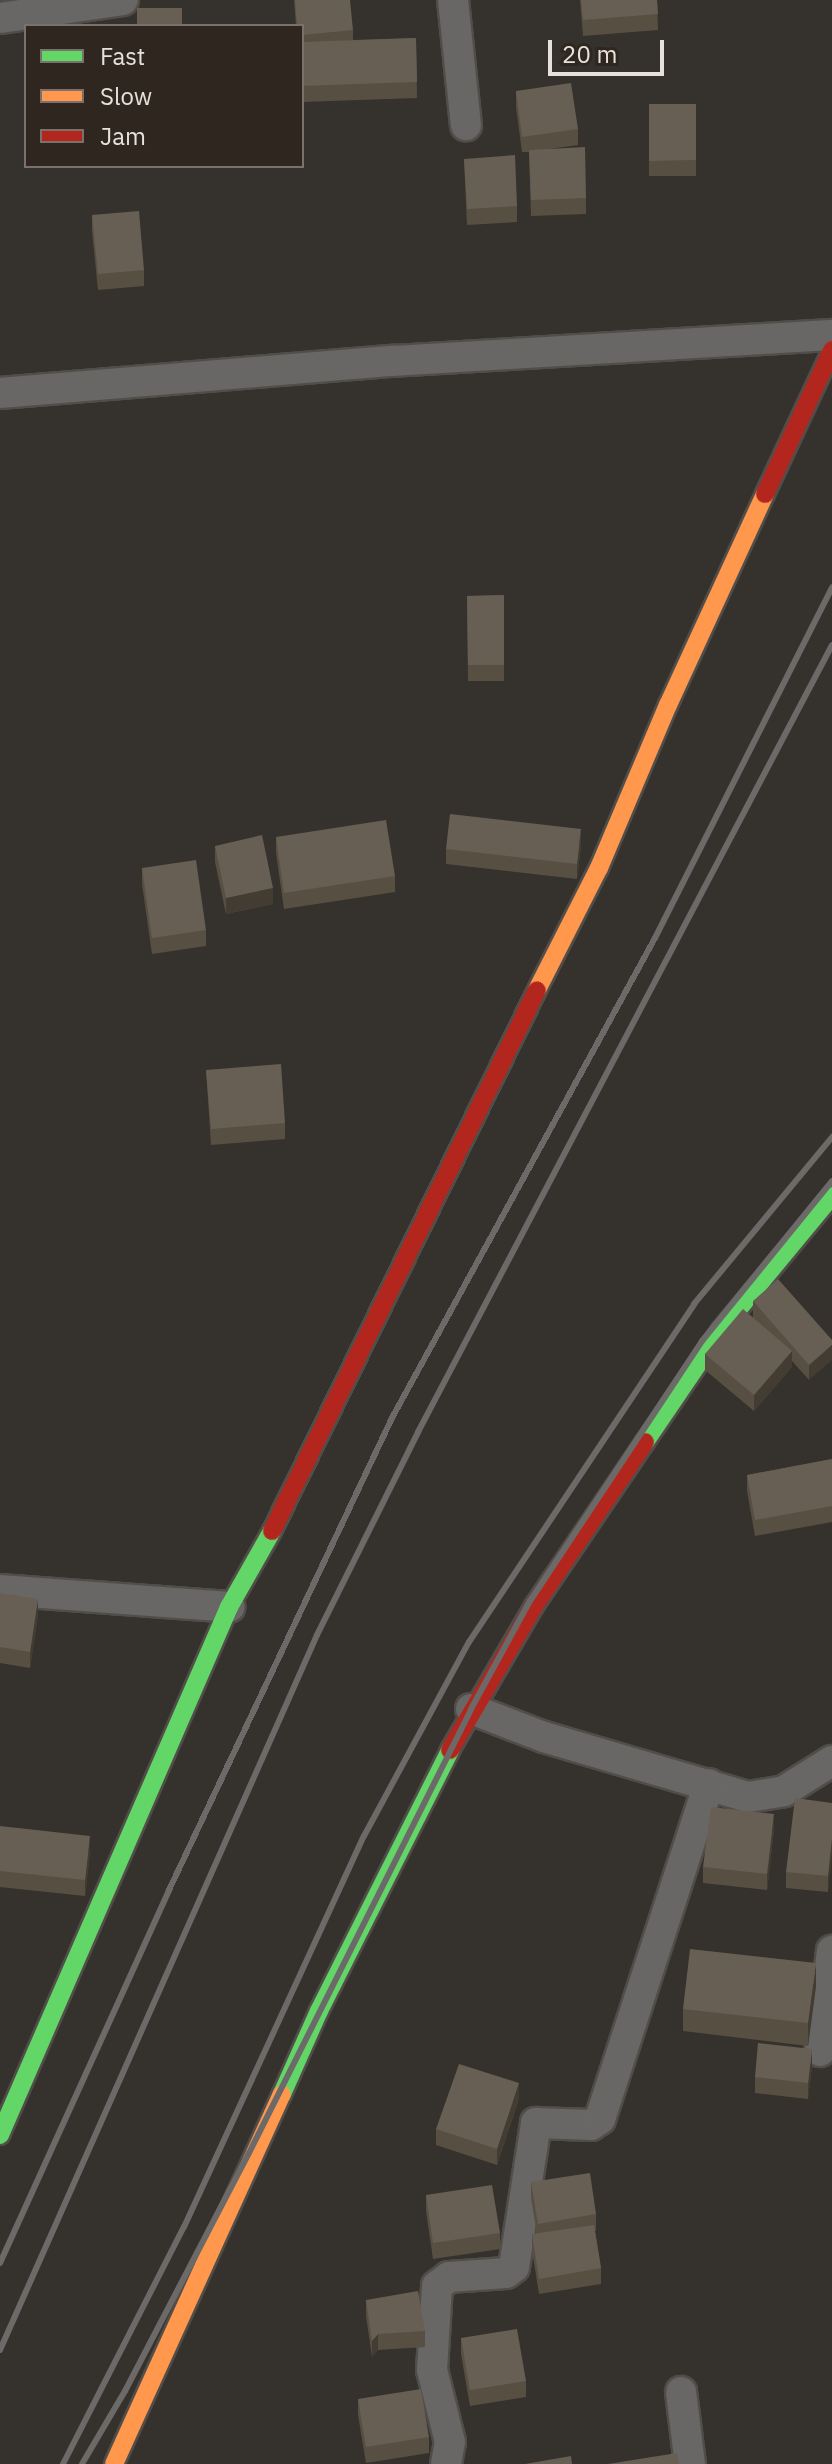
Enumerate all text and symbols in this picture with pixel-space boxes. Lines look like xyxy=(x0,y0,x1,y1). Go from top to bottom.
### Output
legend xyxy=(24,24,304,168)
scale bar xyxy=(552,24,668,74)
text: 20 m xyxy=(562,38,617,70)
text: Fast xyxy=(100,40,145,72)
text: Slow xyxy=(100,80,152,112)
text: Jam xyxy=(100,120,146,152)

